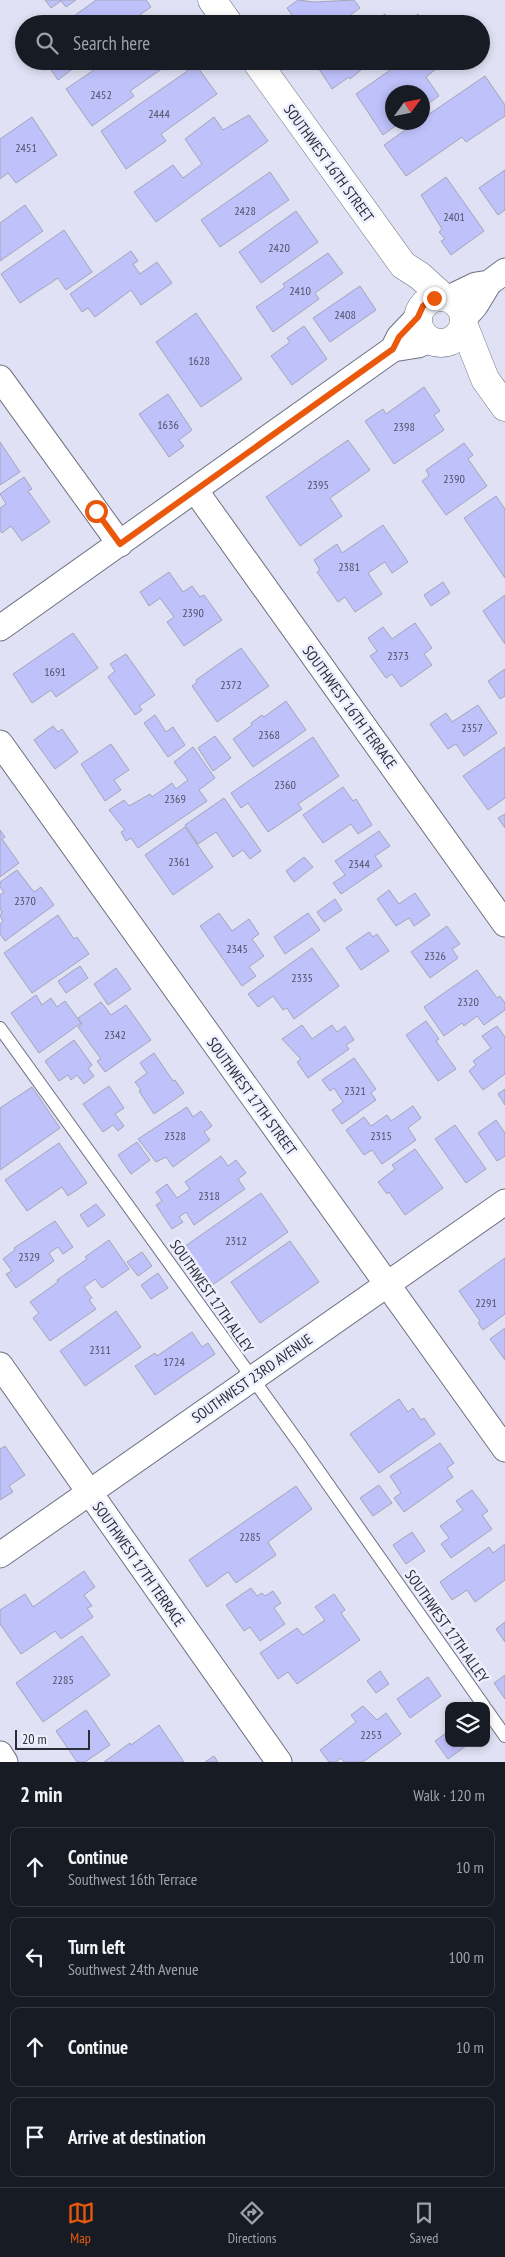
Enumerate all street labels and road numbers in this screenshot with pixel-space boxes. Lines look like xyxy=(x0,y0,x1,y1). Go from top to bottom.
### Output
street label: SOUTHWEST 16TH STREET xyxy=(280,100,378,226)
street label: SOUTHWEST 16TH TERRACE xyxy=(299,642,401,772)
street label: SOUTHWEST 17TH STREET xyxy=(203,1033,301,1159)
street label: SOUTHWEST 17TH ALLEY xyxy=(166,1236,258,1356)
street label: SOUTHWEST 23RD AVENUE xyxy=(188,1329,316,1427)
street label: SOUTHWEST 17TH TERRACE xyxy=(89,1498,189,1630)
street label: SOUTHWEST 17TH ALLEY xyxy=(401,1566,493,1686)

